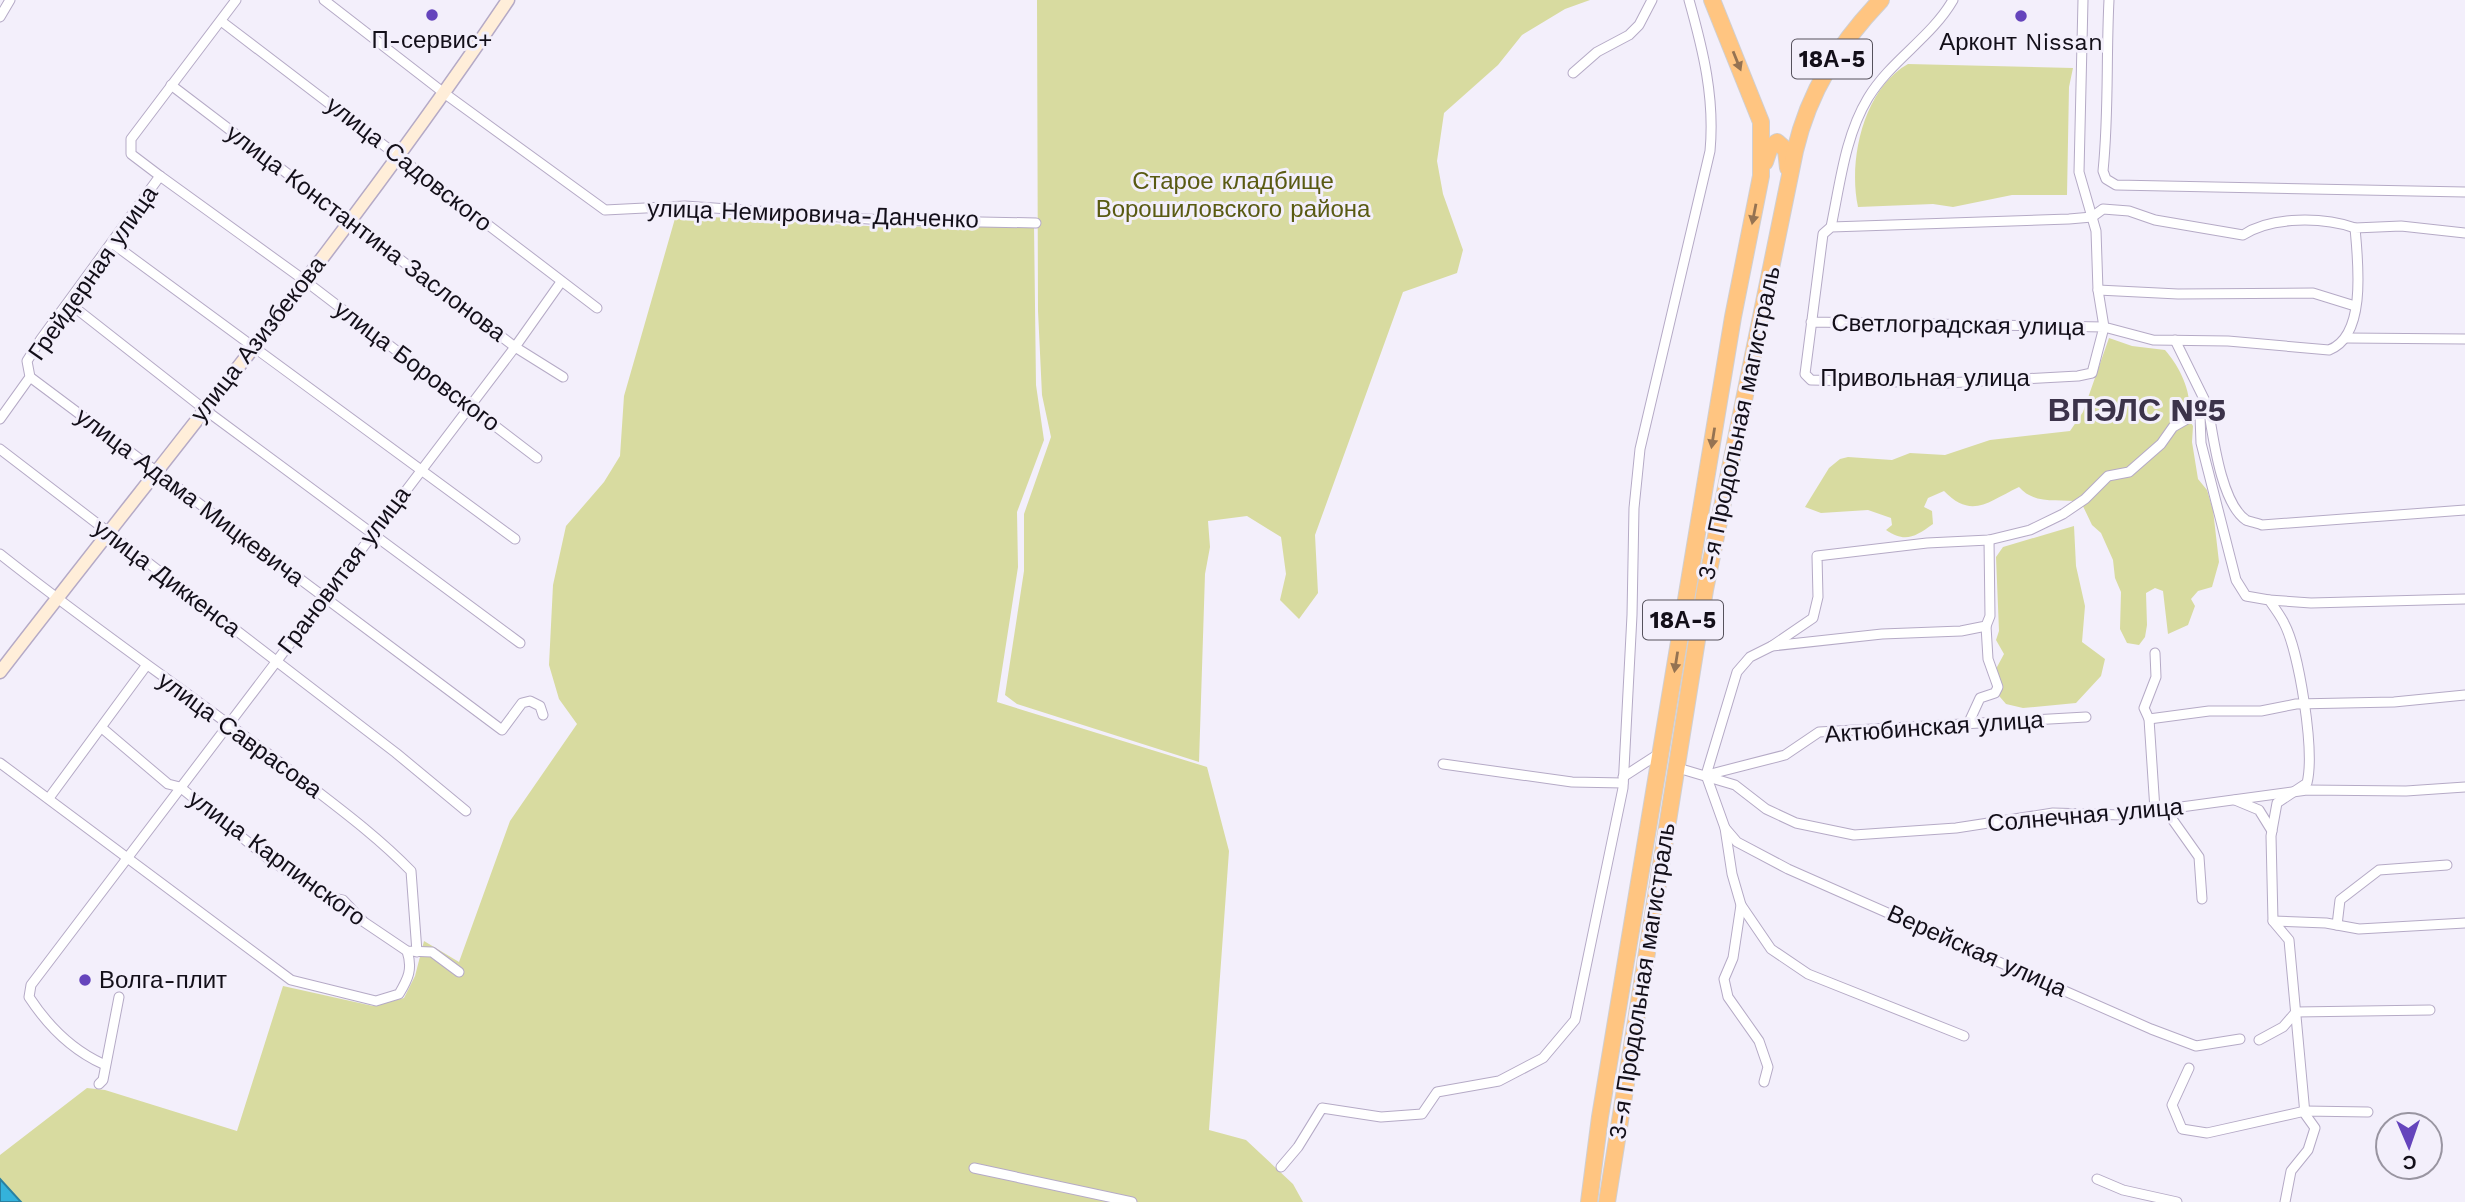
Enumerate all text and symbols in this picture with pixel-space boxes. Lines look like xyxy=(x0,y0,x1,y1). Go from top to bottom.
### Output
marker: П-сервис+ xyxy=(424,7,440,23)
marker: Арконт Nissan xyxy=(2013,8,2029,24)
place label: П-сервис+ xyxy=(372,26,492,54)
place label: Арконт Nissan xyxy=(1939,28,2103,56)
road number: 18А-5 xyxy=(1792,40,1872,78)
one-way arrow xyxy=(1732,50,1743,71)
street label: улица Садовского xyxy=(321,91,497,237)
street label: улица Константина Заслонова xyxy=(221,119,512,348)
park label: Старое кладбище Ворошиловского района xyxy=(1096,167,1371,223)
street label: Грейдерная улица xyxy=(22,180,164,365)
street label: улица Немировича-Данченко xyxy=(647,194,979,234)
one-way arrow xyxy=(1748,203,1759,225)
street label: улица Азизбекова xyxy=(185,250,332,427)
street label: 3-я Продольная магистраль xyxy=(1692,264,1786,582)
street label: улица Боровского xyxy=(329,295,505,437)
street label: Светлоградская улица xyxy=(1831,309,2086,341)
street label: Привольная улица xyxy=(1820,364,2030,392)
district label: ВПЭЛС №5 xyxy=(2048,391,2226,429)
street label: улица Адама Мицкевича xyxy=(70,402,310,592)
one-way arrow xyxy=(1707,427,1718,449)
street label: Грановитая улица xyxy=(272,480,416,659)
street label: улица Диккенса xyxy=(88,514,247,643)
road number: 18А-5 xyxy=(1643,600,1723,640)
one-way arrow xyxy=(1670,651,1681,673)
street label: улица Саврасова xyxy=(152,666,328,804)
street label: Актюбинская улица xyxy=(1823,705,2045,749)
street label: улица Карпинского xyxy=(183,784,371,932)
street label: Солнечная улица xyxy=(1986,792,2185,837)
street label: 3-я Продольная магистраль xyxy=(1603,821,1681,1141)
street label: Верейская улица xyxy=(1883,899,2071,1003)
place label: Волга-плит xyxy=(99,966,227,994)
marker: Волга-плит xyxy=(77,972,93,988)
north arrow xyxy=(2374,1111,2444,1181)
text: С xyxy=(2402,1151,2417,1174)

